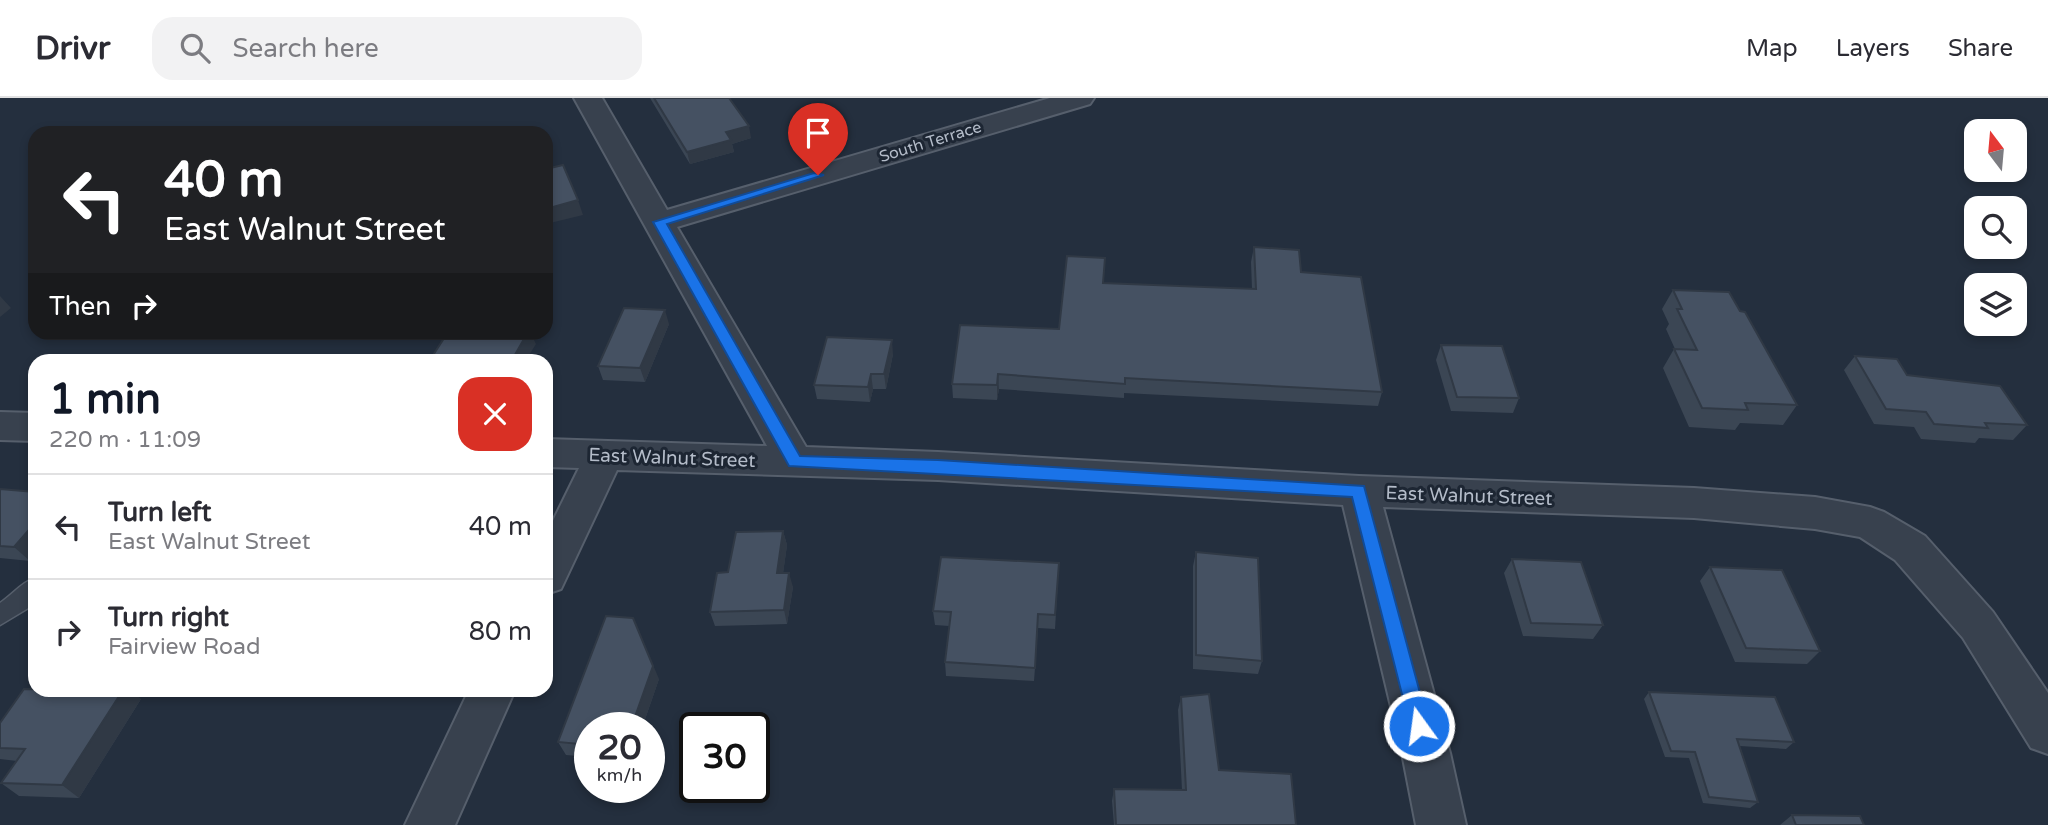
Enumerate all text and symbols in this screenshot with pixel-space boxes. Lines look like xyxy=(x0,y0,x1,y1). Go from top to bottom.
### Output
search box xyxy=(152,17,642,80)
text: Drivr xyxy=(35,29,110,68)
icon: search xyxy=(176,29,214,67)
text: Search here xyxy=(232,33,379,64)
text: Map xyxy=(1746,34,1798,63)
text: Layers xyxy=(1836,34,1910,63)
text: Share xyxy=(1948,34,2013,63)
pin xyxy=(788,103,848,175)
icon: arrive xyxy=(799,114,837,152)
street label: South Terrace xyxy=(877,117,984,167)
north arrow xyxy=(1964,119,2026,182)
map controls xyxy=(1964,119,2027,336)
text: 40 m xyxy=(164,151,283,210)
icon: left xyxy=(49,154,140,245)
button: search xyxy=(1964,196,2027,259)
text: East Walnut Street xyxy=(164,211,446,249)
button: layers xyxy=(1964,273,2027,336)
icon: right xyxy=(125,287,163,325)
text: Then xyxy=(49,291,111,322)
text: 1 min xyxy=(49,374,161,425)
button: close xyxy=(458,377,532,451)
text: 220 m · 11:09 xyxy=(49,426,201,454)
street label: East Walnut Street xyxy=(588,444,756,472)
street label: East Walnut Street xyxy=(1385,482,1553,510)
text: Turn left xyxy=(108,497,211,528)
icon: left xyxy=(49,508,87,546)
text: 40 m xyxy=(469,511,532,542)
text: East Walnut Street xyxy=(108,528,311,556)
text: Turn right xyxy=(108,602,229,633)
icon: right xyxy=(49,613,87,651)
text: 80 m xyxy=(469,616,532,647)
text: Fairview Road xyxy=(108,633,261,661)
position arrow xyxy=(1382,689,1456,763)
speed limit sign: 30 xyxy=(679,712,770,803)
text: 20 xyxy=(598,727,641,769)
text: km/h xyxy=(597,764,642,786)

